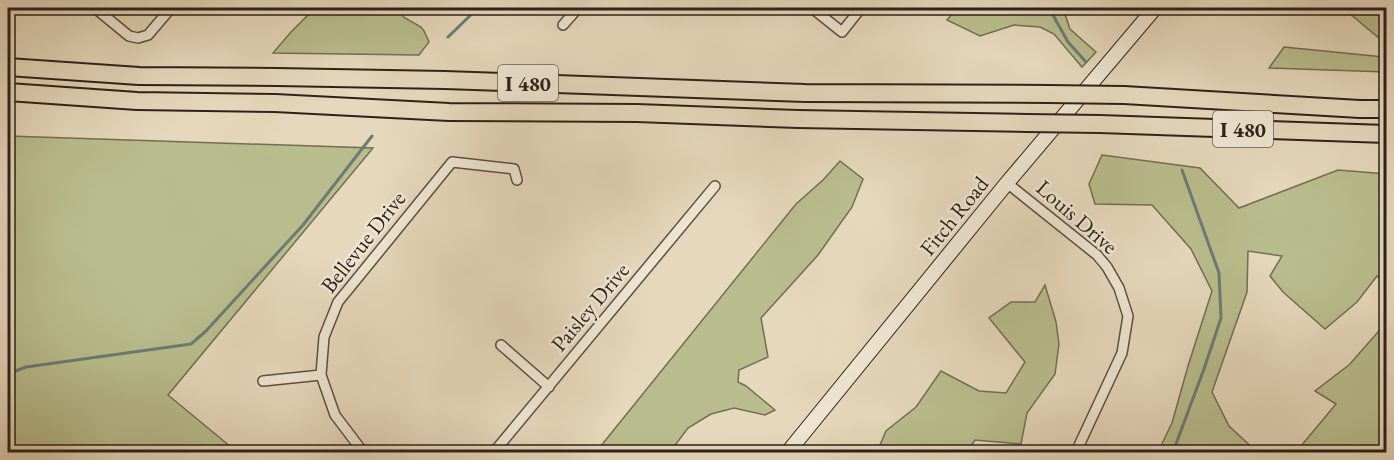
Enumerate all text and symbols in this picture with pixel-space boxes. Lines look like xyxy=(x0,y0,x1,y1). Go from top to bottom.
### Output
road number: I 480 xyxy=(498,65,558,101)
road number: I 480 xyxy=(1213,111,1273,147)
street label: Fitch Road xyxy=(913,170,995,262)
street label: Louis Drive xyxy=(1030,174,1124,261)
street label: Bellevue Drive xyxy=(314,185,412,299)
street label: Paisley Drive xyxy=(544,256,636,357)

